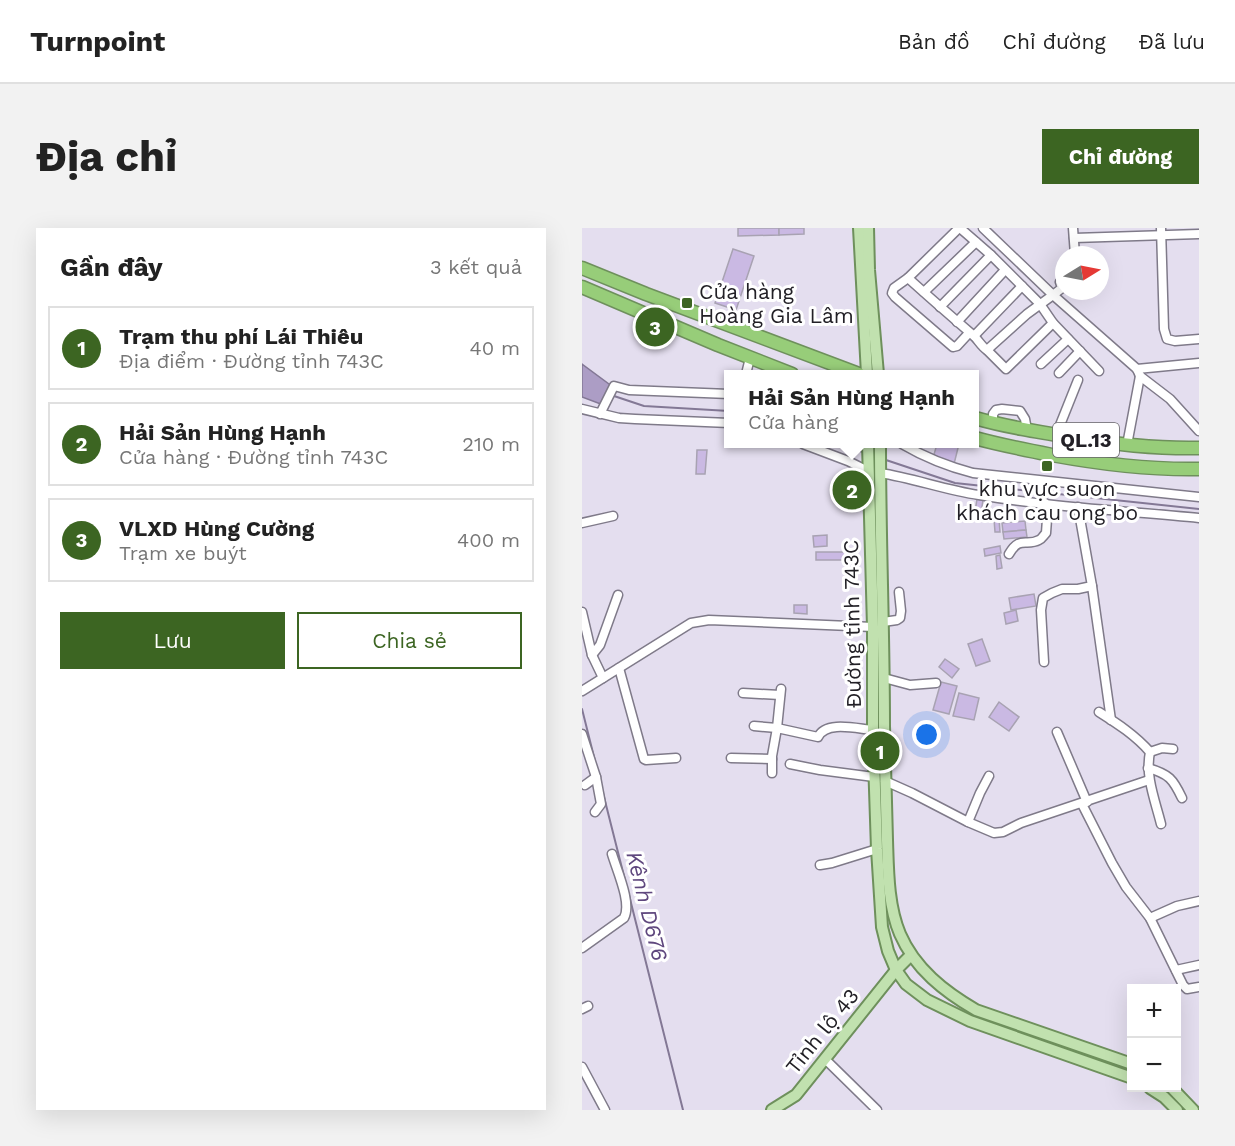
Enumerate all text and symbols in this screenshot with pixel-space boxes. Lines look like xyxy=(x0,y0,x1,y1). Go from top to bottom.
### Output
text: Turnpoint xyxy=(30,25,165,58)
text: Bản đồ xyxy=(898,29,970,54)
text: Chỉ đường xyxy=(1003,29,1106,54)
text: Đã lưu xyxy=(1139,29,1205,54)
button: Chỉ đường xyxy=(1042,129,1199,184)
text: Địa chỉ xyxy=(36,132,177,181)
north arrow xyxy=(1055,246,1109,300)
text: Gần đây xyxy=(60,252,163,282)
text: 3 kết quả xyxy=(430,255,522,279)
place label: Cửa hàng Hoàng Gia Lâm xyxy=(699,279,854,328)
marker: Cửa hàng Hoàng Gia Lâm xyxy=(680,296,694,310)
pin: 3 xyxy=(636,304,674,350)
text: Trạm thu phí Lái Thiêu xyxy=(119,324,363,349)
text: 1 xyxy=(77,336,86,360)
text: 40 m xyxy=(469,336,520,360)
text: Địa điểm · Đường tỉnh 743C xyxy=(119,349,384,373)
popup xyxy=(724,370,979,448)
text: Hải Sản Hùng Hạnh xyxy=(748,385,955,410)
text: Cửa hàng xyxy=(748,410,839,434)
text: Hải Sản Hùng Hạnh xyxy=(119,420,326,445)
road number: QL.13 xyxy=(1053,423,1119,457)
text: 2 xyxy=(76,432,87,456)
text: 210 m xyxy=(462,432,520,456)
text: Cửa hàng · Đường tỉnh 743C xyxy=(119,445,388,469)
marker: khu vực suon khách cau ong bo xyxy=(1040,459,1054,473)
pin: 2 xyxy=(832,468,872,512)
place label: khu vực suon khách cau ong bo xyxy=(956,476,1138,525)
text: VLXD Hùng Cường xyxy=(119,516,314,541)
text: 3 xyxy=(76,528,87,552)
text: 400 m xyxy=(457,528,520,552)
street label: Đường tỉnh 743C xyxy=(838,540,866,708)
text: Trạm xe buýt xyxy=(119,541,247,565)
button: Lưu xyxy=(60,612,285,669)
button: Chia sẻ xyxy=(297,612,522,669)
your location xyxy=(912,720,941,749)
pin: 1 xyxy=(860,728,900,774)
water label: Kênh D676 xyxy=(621,849,673,963)
street label: Tỉnh lộ 43 xyxy=(780,983,864,1079)
map controls xyxy=(1127,984,1181,1092)
button: + xyxy=(1127,984,1181,1038)
button: − xyxy=(1127,1038,1181,1092)

